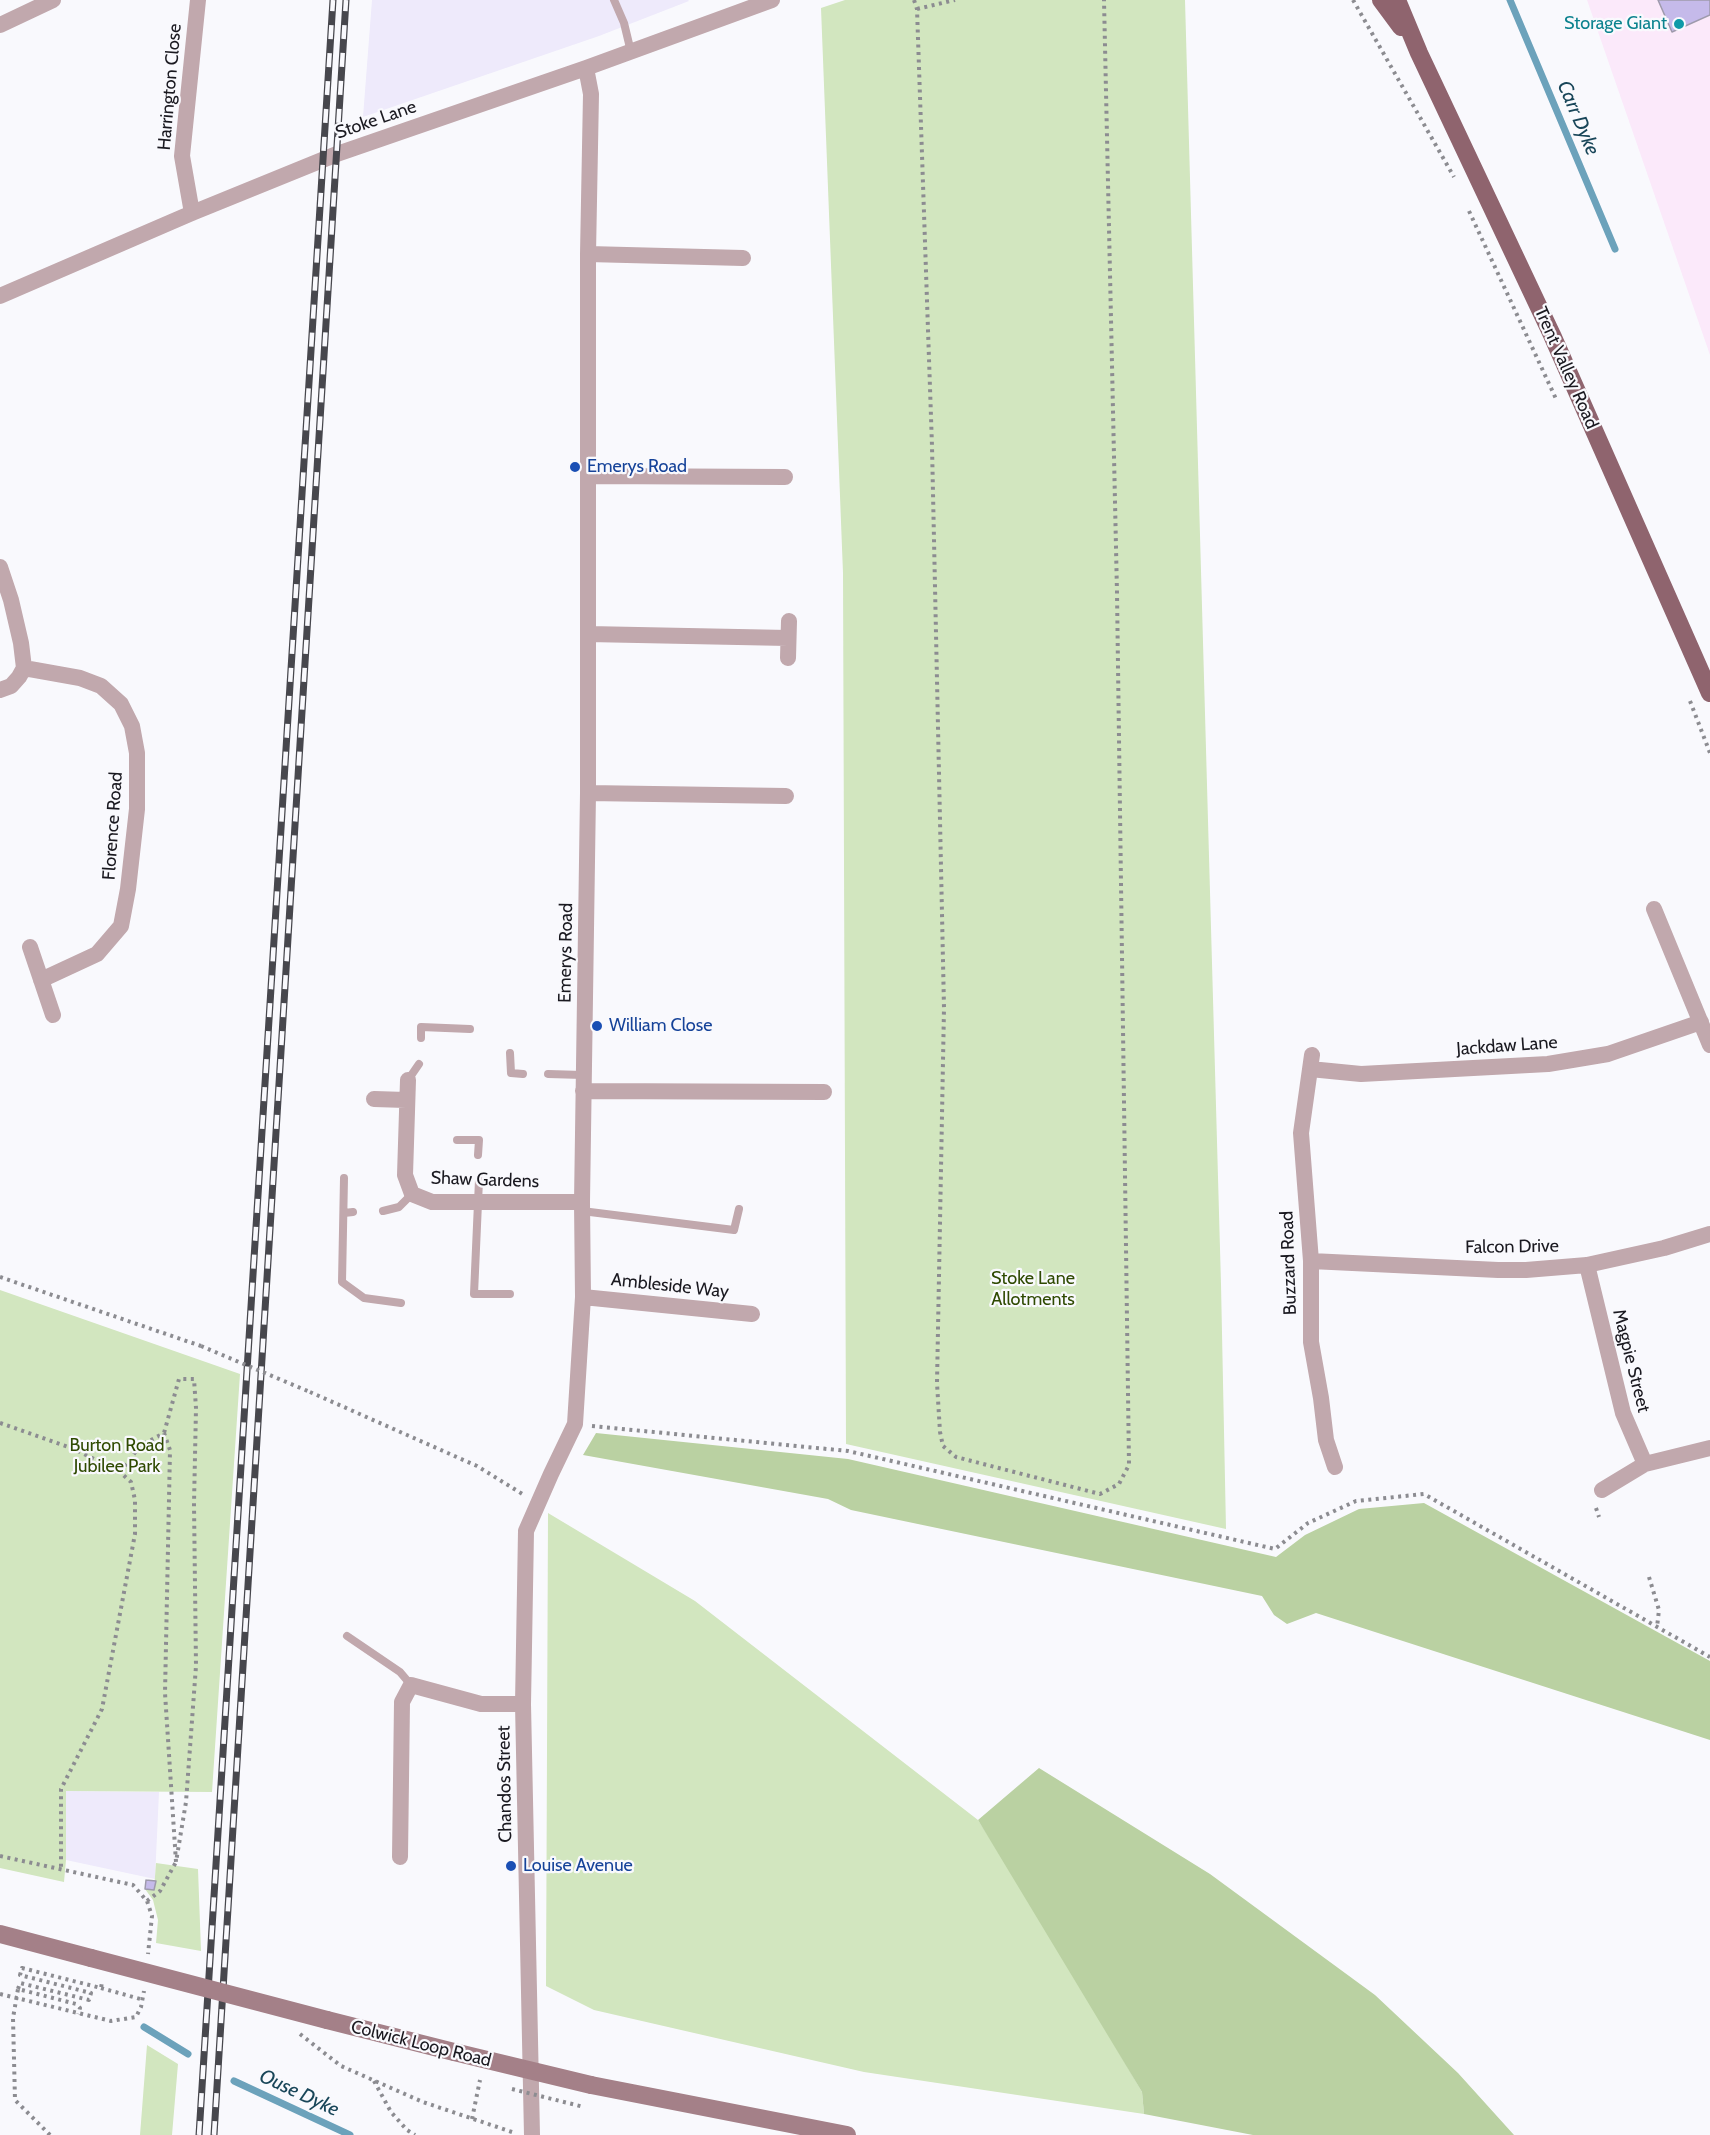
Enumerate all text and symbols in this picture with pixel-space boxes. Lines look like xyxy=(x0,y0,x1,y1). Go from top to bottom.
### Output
place label: Storage Giant xyxy=(1564,13,1667,35)
marker: Storage Giant xyxy=(1672,17,1686,31)
street label: Harrington Close xyxy=(154,23,186,151)
water label: Carr Dyke xyxy=(1552,77,1604,159)
street label: Stoke Lane xyxy=(333,96,419,144)
street label: Trent Valley Road xyxy=(1529,304,1603,432)
place label: Emerys Road xyxy=(587,456,687,478)
marker: Emerys Road xyxy=(568,460,582,474)
street label: Florence Road xyxy=(98,771,128,881)
street label: Emerys Road xyxy=(554,903,578,1003)
place label: William Close xyxy=(609,1015,712,1037)
marker: William Close xyxy=(590,1019,604,1033)
street label: Jackdaw Lane xyxy=(1456,1032,1558,1060)
street label: Shaw Gardens xyxy=(430,1167,540,1193)
street label: Buzzard Road xyxy=(1276,1211,1302,1315)
street label: Falcon Drive xyxy=(1465,1235,1559,1259)
park label: Stoke Lane Allotments xyxy=(991,1268,1075,1310)
street label: Ambleside Way xyxy=(610,1269,730,1303)
street label: Magpie Street xyxy=(1608,1307,1654,1415)
park label: Burton Road Jubilee Park xyxy=(70,1435,164,1478)
street label: Chandos Street xyxy=(493,1725,517,1843)
place label: Louise Avenue xyxy=(523,1855,633,1877)
marker: Louise Avenue xyxy=(504,1859,518,1873)
street label: Colwick Loop Road xyxy=(349,2016,493,2072)
water label: Ouse Dyke xyxy=(255,2064,343,2122)

